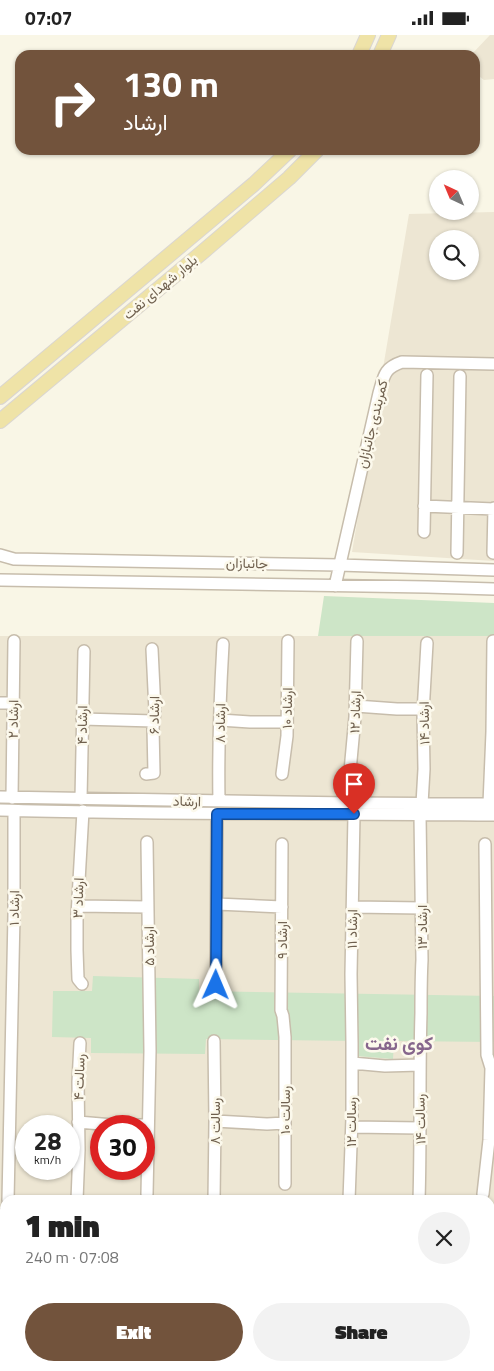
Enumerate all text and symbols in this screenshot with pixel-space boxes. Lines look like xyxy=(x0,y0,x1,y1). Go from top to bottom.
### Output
text: 07:07 xyxy=(25,3,72,32)
text: 130 m xyxy=(123,57,219,111)
icon: right xyxy=(40,70,105,135)
text: ارشاد xyxy=(123,105,168,139)
north arrow xyxy=(429,170,479,220)
map controls xyxy=(429,170,479,280)
button: search xyxy=(429,230,479,280)
street label: بلوار شهدای نفت xyxy=(118,249,201,324)
street label: کمربندی جانبازان xyxy=(350,377,393,470)
street label: جانبازان xyxy=(226,552,268,573)
street label: ارشاد ۱۰ xyxy=(276,687,297,729)
street label: ارشاد ۱۲ xyxy=(343,690,366,734)
street label: ارشاد ۶ xyxy=(143,696,164,734)
street label: ارشاد ۲ xyxy=(2,699,23,739)
street label: ارشاد ۱۴ xyxy=(413,701,434,745)
street label: ارشاد ۸ xyxy=(209,703,230,743)
street label: ارشاد ۴ xyxy=(71,705,92,745)
pin xyxy=(333,763,375,814)
icon: arrive xyxy=(340,770,368,798)
street label: ارشاد xyxy=(173,790,201,811)
street label: ارشاد ۳ xyxy=(66,877,89,919)
street label: ارشاد ۱ xyxy=(3,890,24,926)
street label: ارشاد ۱۳ xyxy=(411,905,432,949)
street label: ارشاد ۱۱ xyxy=(341,909,362,949)
street label: ارشاد ۹ xyxy=(271,921,292,959)
street label: ارشاد ۵ xyxy=(138,926,159,966)
position arrow xyxy=(189,958,241,1010)
district label: کوی نفت xyxy=(365,1028,433,1057)
street label: رسالت ۴ xyxy=(67,1053,90,1101)
street label: رسالت ۱۰ xyxy=(274,1086,295,1134)
street label: رسالت ۱۴ xyxy=(409,1093,430,1144)
street label: رسالت ۸ xyxy=(204,1097,225,1144)
street label: رسالت ۱۲ xyxy=(340,1097,361,1147)
speed limit sign: 30 xyxy=(90,1115,155,1180)
text: 28 xyxy=(33,1122,62,1160)
text: km/h xyxy=(34,1150,61,1169)
text: 1 min xyxy=(25,1203,100,1249)
button: close xyxy=(418,1212,470,1264)
text: 240 m · 07:08 xyxy=(25,1245,119,1269)
button: Exit xyxy=(25,1303,243,1361)
button: Share xyxy=(253,1303,470,1361)

